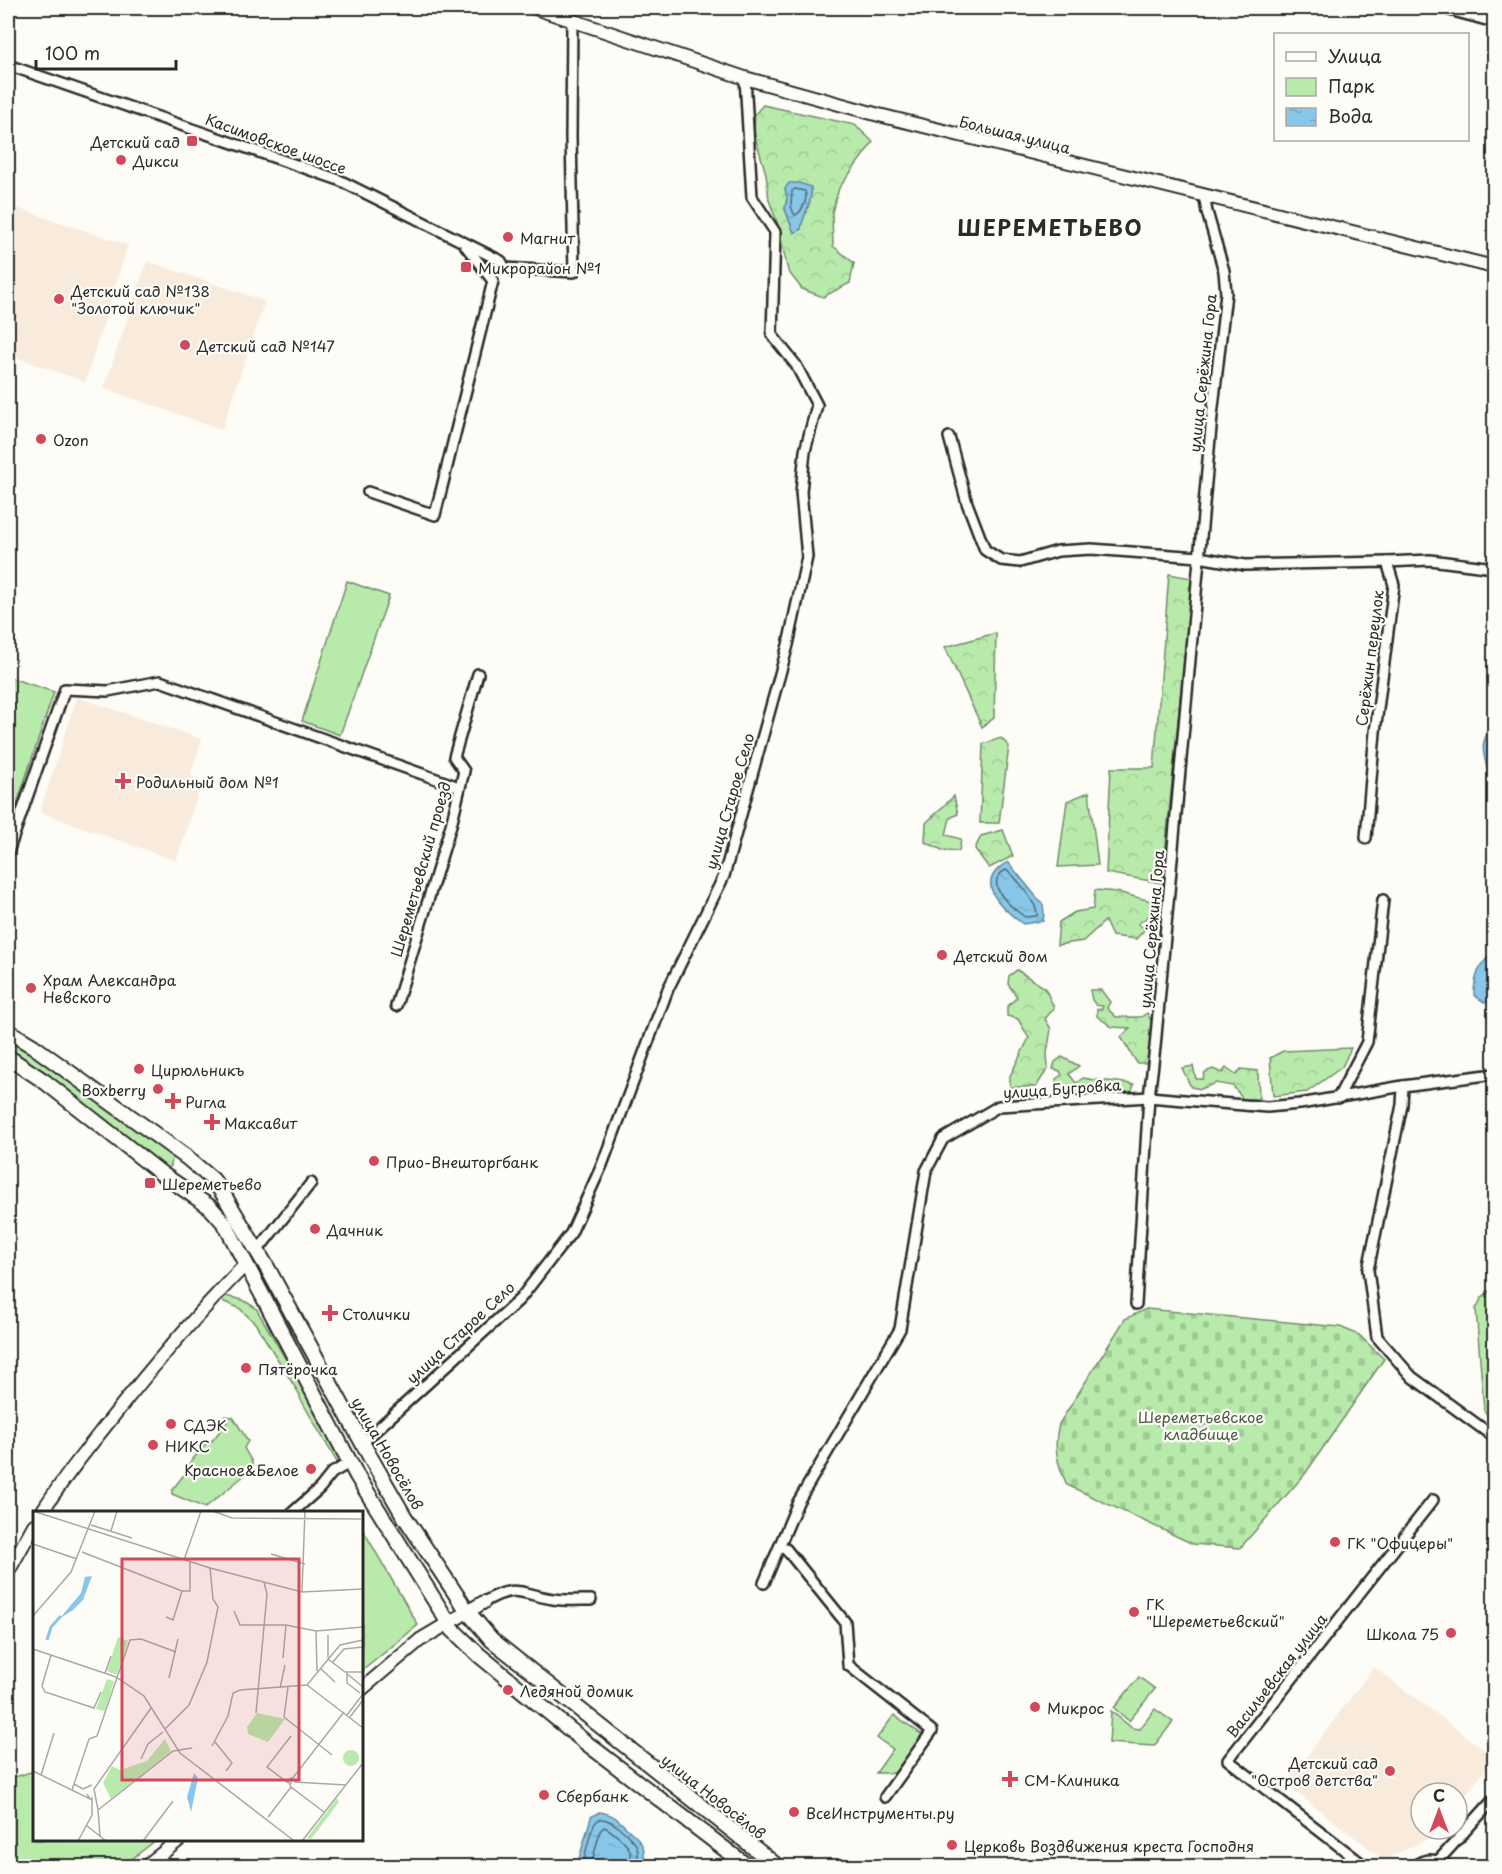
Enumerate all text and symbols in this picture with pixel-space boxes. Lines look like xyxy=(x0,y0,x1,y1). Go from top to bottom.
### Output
scale bar xyxy=(36,33,176,71)
legend xyxy=(1274,33,1469,141)
text: 100 m xyxy=(45,39,100,66)
text: Улица xyxy=(1328,42,1382,69)
text: Парк xyxy=(1328,72,1375,99)
text: Вода xyxy=(1328,102,1373,129)
street label: Касимовское шоссе xyxy=(202,107,350,179)
street label: Большая улица xyxy=(957,109,1074,159)
place label: Детский сад xyxy=(90,130,180,153)
marker: Детский сад xyxy=(185,134,199,148)
place label: Дикси xyxy=(132,149,179,172)
marker: Дикси xyxy=(114,153,128,167)
district label: ШЕРЕМЕТЬЕВО xyxy=(957,211,1143,243)
place label: Магнит xyxy=(520,226,575,249)
marker: Магнит xyxy=(501,230,515,244)
place label: Микрорайон №1 xyxy=(478,256,601,279)
marker: Микрорайон №1 xyxy=(459,260,473,274)
place label: Детский сад №138 "Золотой ключик" xyxy=(70,279,210,319)
marker: Детский сад №138 "Золотой ключик" xyxy=(52,292,66,306)
street label: улица Серёжина Гора xyxy=(1182,292,1222,453)
place label: Детский сад №147 xyxy=(196,334,335,357)
marker: Детский сад №147 xyxy=(178,338,192,352)
place label: Ozon xyxy=(53,428,89,451)
marker: Ozon xyxy=(34,432,48,446)
street label: Серёжин переулок xyxy=(1349,589,1389,727)
street label: улица Старое Село xyxy=(699,730,759,872)
place label: Родильный дом №1 xyxy=(136,770,279,793)
marker: Родильный дом №1 xyxy=(114,772,132,790)
street label: Шереметьевский проезд xyxy=(384,779,456,959)
street label: улица Серёжина Гора xyxy=(1133,848,1169,1009)
place label: Детский дом xyxy=(953,944,1048,967)
marker: Детский дом xyxy=(935,948,949,962)
place label: Храм Александра Невского xyxy=(43,968,177,1008)
marker: Храм Александра Невского xyxy=(24,981,38,995)
place label: Цирюльникъ xyxy=(151,1058,244,1081)
marker: Цирюльникъ xyxy=(132,1062,146,1076)
street label: улица Бугровка xyxy=(1002,1072,1123,1104)
place label: Boxberry xyxy=(81,1078,146,1101)
marker: Boxberry xyxy=(151,1082,165,1096)
place label: Ригла xyxy=(185,1090,227,1113)
marker: Ригла xyxy=(166,1094,180,1108)
place label: Максавит xyxy=(224,1111,298,1134)
marker: Максавит xyxy=(205,1115,219,1129)
place label: Прио-Внешторгбанк xyxy=(386,1150,538,1173)
marker: Прио-Внешторгбанк xyxy=(367,1154,381,1168)
place label: Шереметьево xyxy=(162,1172,262,1195)
marker: Шереметьево xyxy=(143,1176,157,1190)
place label: Дачник xyxy=(326,1218,383,1241)
marker: Дачник xyxy=(308,1222,322,1236)
street label: улица Старое Село xyxy=(401,1275,519,1389)
place label: Столички xyxy=(342,1302,411,1325)
marker: Столички xyxy=(323,1306,337,1320)
place label: Пятёрочка xyxy=(258,1357,338,1380)
marker: Пятёрочка xyxy=(239,1361,253,1375)
street label: улица Новосёлов xyxy=(346,1392,430,1514)
park label: Шереметьевское кладбище xyxy=(1138,1405,1264,1445)
place label: СДЭК xyxy=(183,1413,227,1436)
marker: СДЭК xyxy=(164,1417,178,1431)
place label: НИКС xyxy=(165,1434,210,1457)
marker: НИКС xyxy=(146,1438,160,1452)
place label: Красное&Белое xyxy=(184,1458,299,1481)
marker: Красное&Белое xyxy=(304,1462,318,1476)
inset map xyxy=(33,1511,363,1841)
place label: ГК "Офицеры" xyxy=(1347,1531,1453,1554)
marker: ГК "Офицеры" xyxy=(1328,1535,1342,1549)
place label: ГК "Шереметьевский" xyxy=(1146,1592,1285,1632)
marker: ГК "Шереметьевский" xyxy=(1127,1605,1141,1619)
street label: Васильевская улица xyxy=(1220,1607,1332,1742)
place label: Школа 75 xyxy=(1366,1622,1439,1645)
marker: Школа 75 xyxy=(1444,1626,1458,1640)
place label: Ледяной домик xyxy=(520,1679,633,1702)
marker: Ледяной домик xyxy=(501,1683,515,1697)
place label: Микрос xyxy=(1047,1696,1105,1719)
marker: Микрос xyxy=(1028,1700,1042,1714)
street label: улица Новосёлов xyxy=(657,1748,771,1844)
place label: Детский сад "Остров детства" xyxy=(1251,1751,1378,1791)
marker: Детский сад "Остров детства" xyxy=(1383,1764,1397,1778)
place label: СМ-Клиника xyxy=(1024,1768,1120,1791)
marker: СМ-Клиника xyxy=(1001,1770,1019,1788)
north arrow xyxy=(1409,1781,1469,1841)
text: С xyxy=(1433,1783,1445,1807)
place label: Сбербанк xyxy=(556,1784,628,1807)
marker: Сбербанк xyxy=(537,1788,551,1802)
place label: ВсеИнструменты.ру xyxy=(806,1801,955,1824)
marker: ВсеИнструменты.ру xyxy=(787,1805,801,1819)
place label: Церковь Воздвижения креста Господня xyxy=(964,1834,1254,1857)
marker: Церковь Воздвижения креста Господня xyxy=(945,1838,959,1852)

